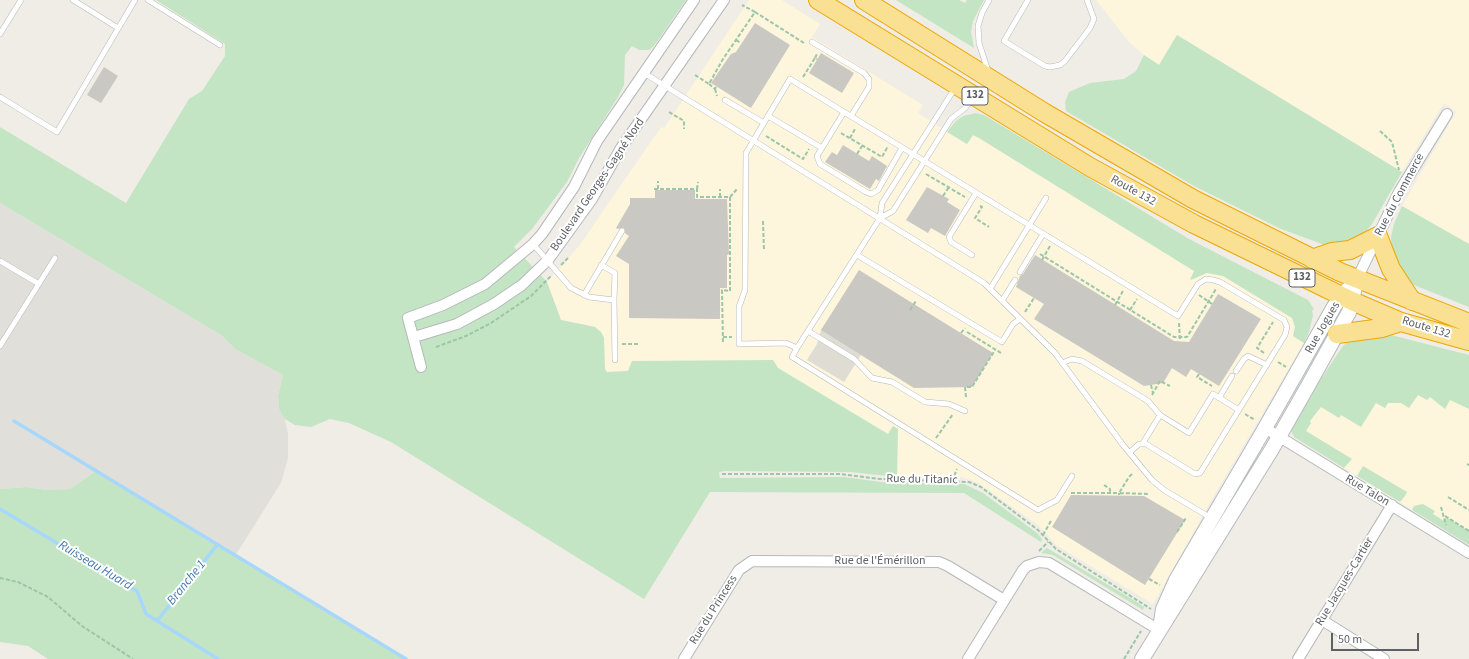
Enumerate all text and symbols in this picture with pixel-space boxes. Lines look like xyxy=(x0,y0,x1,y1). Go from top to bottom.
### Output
road number: 132 xyxy=(962,87,988,105)
street label: Boulevard Georges-Gagné Nord xyxy=(548,116,648,254)
street label: Rue du Commerce xyxy=(1372,151,1428,239)
street label: Route 132 xyxy=(1108,173,1158,209)
road number: 132 xyxy=(1289,269,1315,287)
street label: Rue Jogues xyxy=(1302,299,1344,357)
street label: Route 132 xyxy=(1400,314,1452,342)
street label: Rue du Titanic xyxy=(886,472,958,488)
street label: Rue Talon xyxy=(1342,472,1392,510)
street label: Rue Jacques-Cartier xyxy=(1313,535,1377,629)
water label: Ruisseau Huard xyxy=(55,538,135,594)
street label: Rue de l'Émérillon xyxy=(834,554,926,568)
water label: Branche 1 xyxy=(164,557,210,609)
street label: Rue du Princess xyxy=(687,573,741,647)
scale bar xyxy=(1333,625,1421,651)
text: 50 m xyxy=(1338,631,1362,648)

